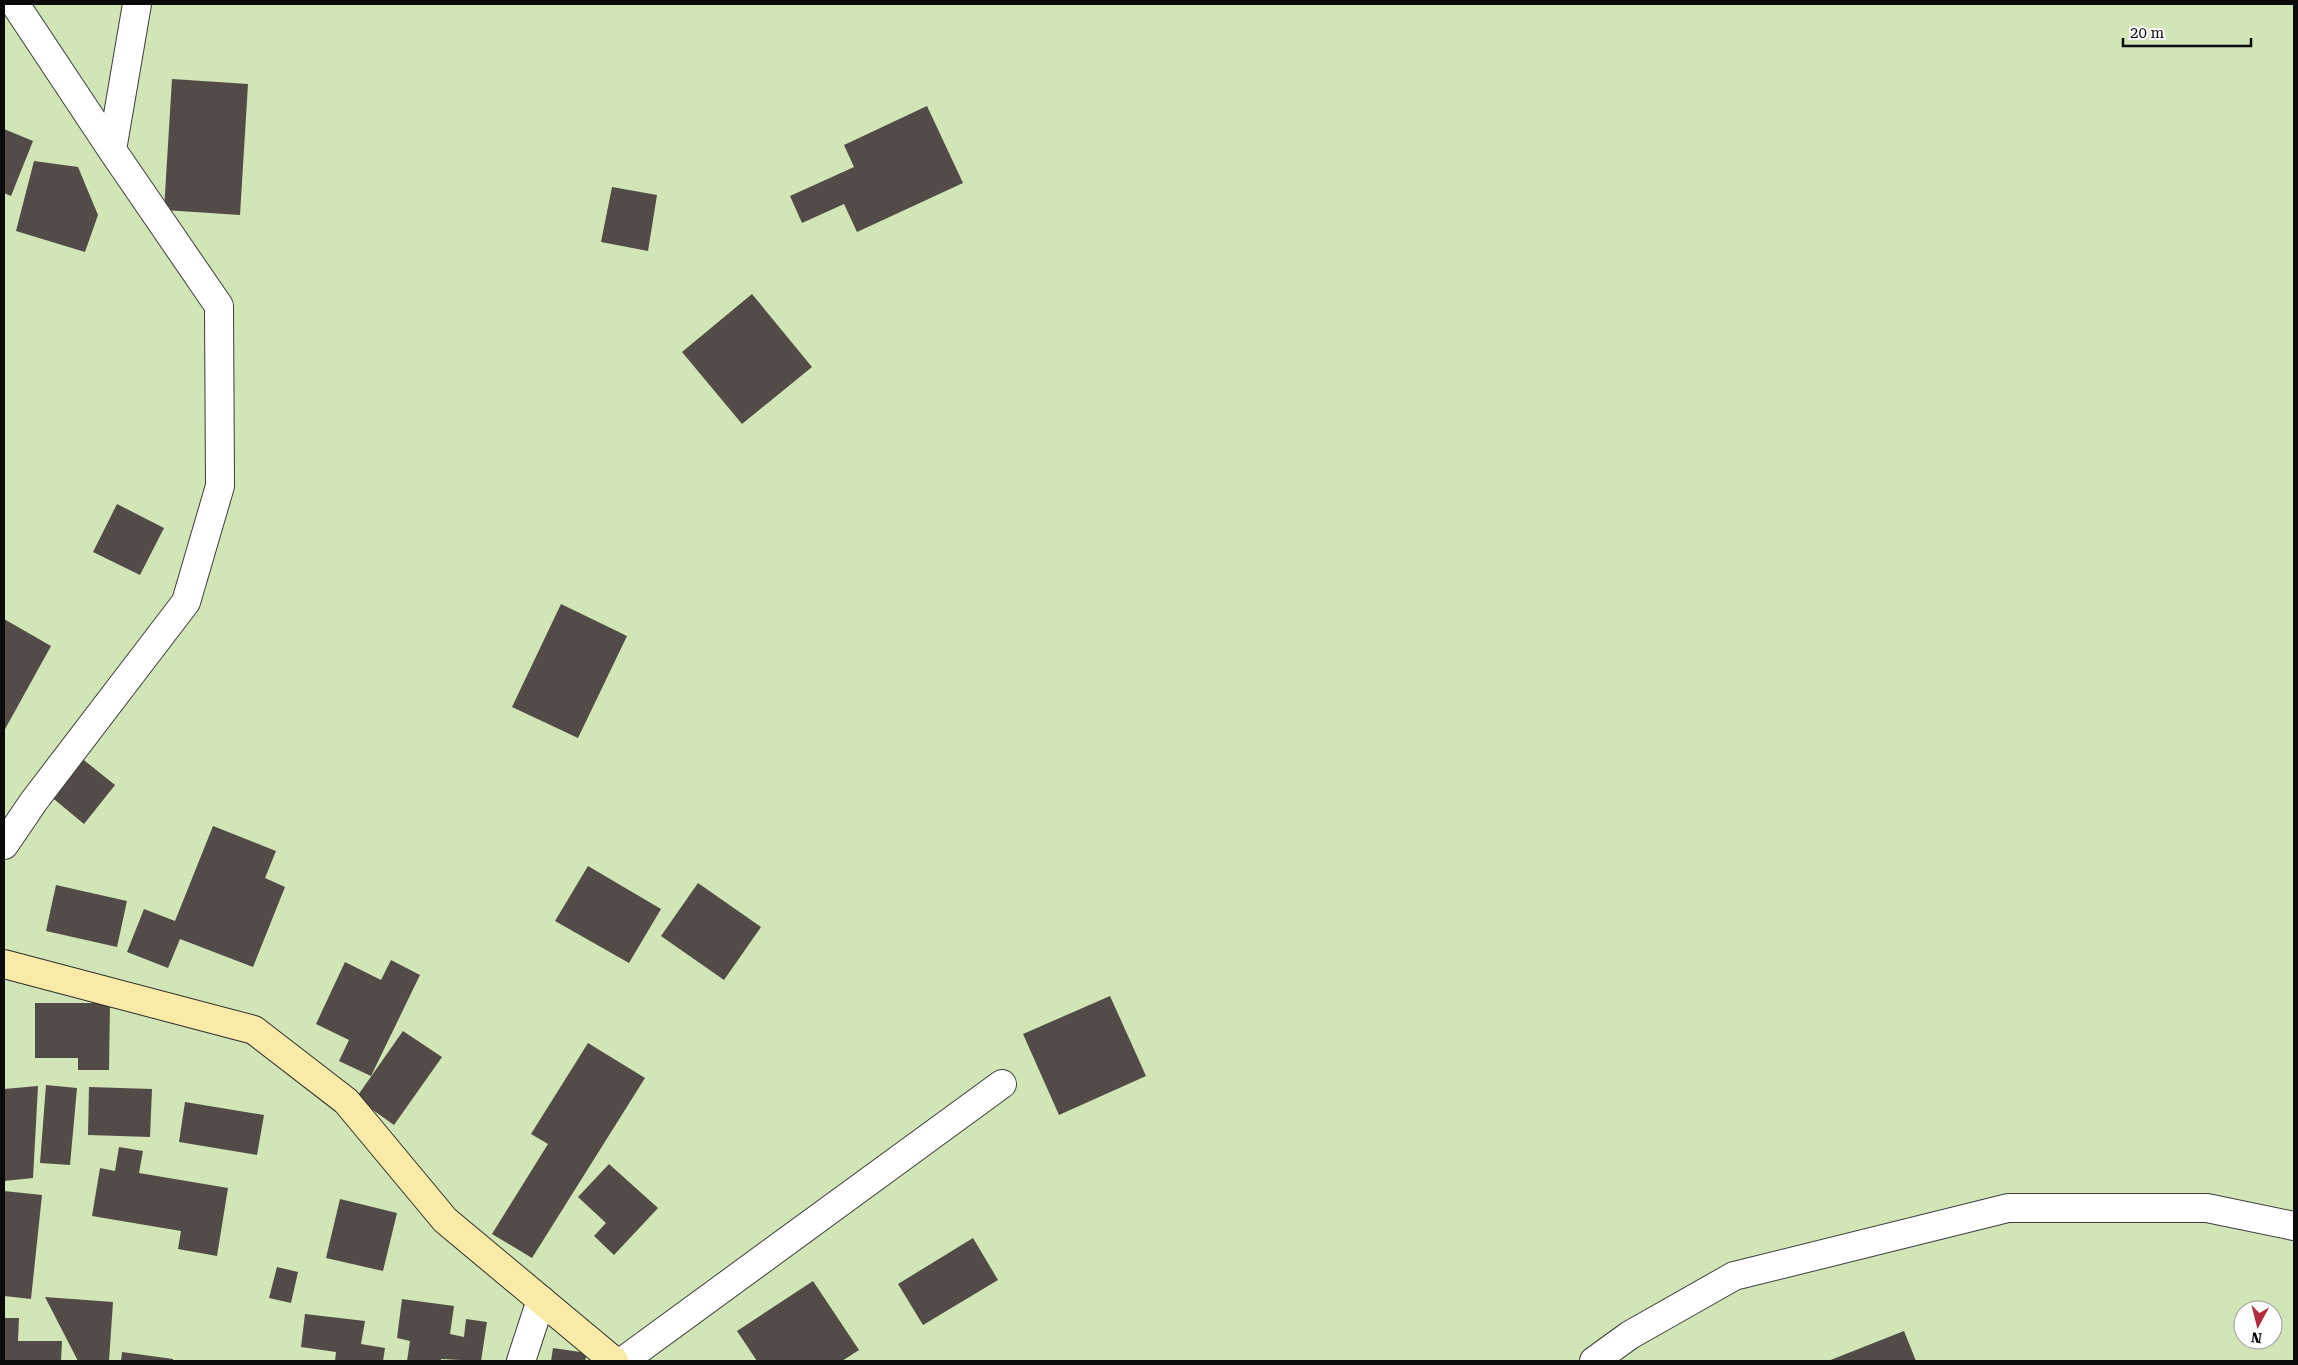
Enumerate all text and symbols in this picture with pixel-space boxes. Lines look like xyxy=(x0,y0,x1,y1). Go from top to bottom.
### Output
scale bar xyxy=(2123,15,2250,47)
text: 20 m xyxy=(2130,24,2165,42)
north arrow xyxy=(2233,1300,2283,1350)
text: N xyxy=(2250,1329,2263,1347)

